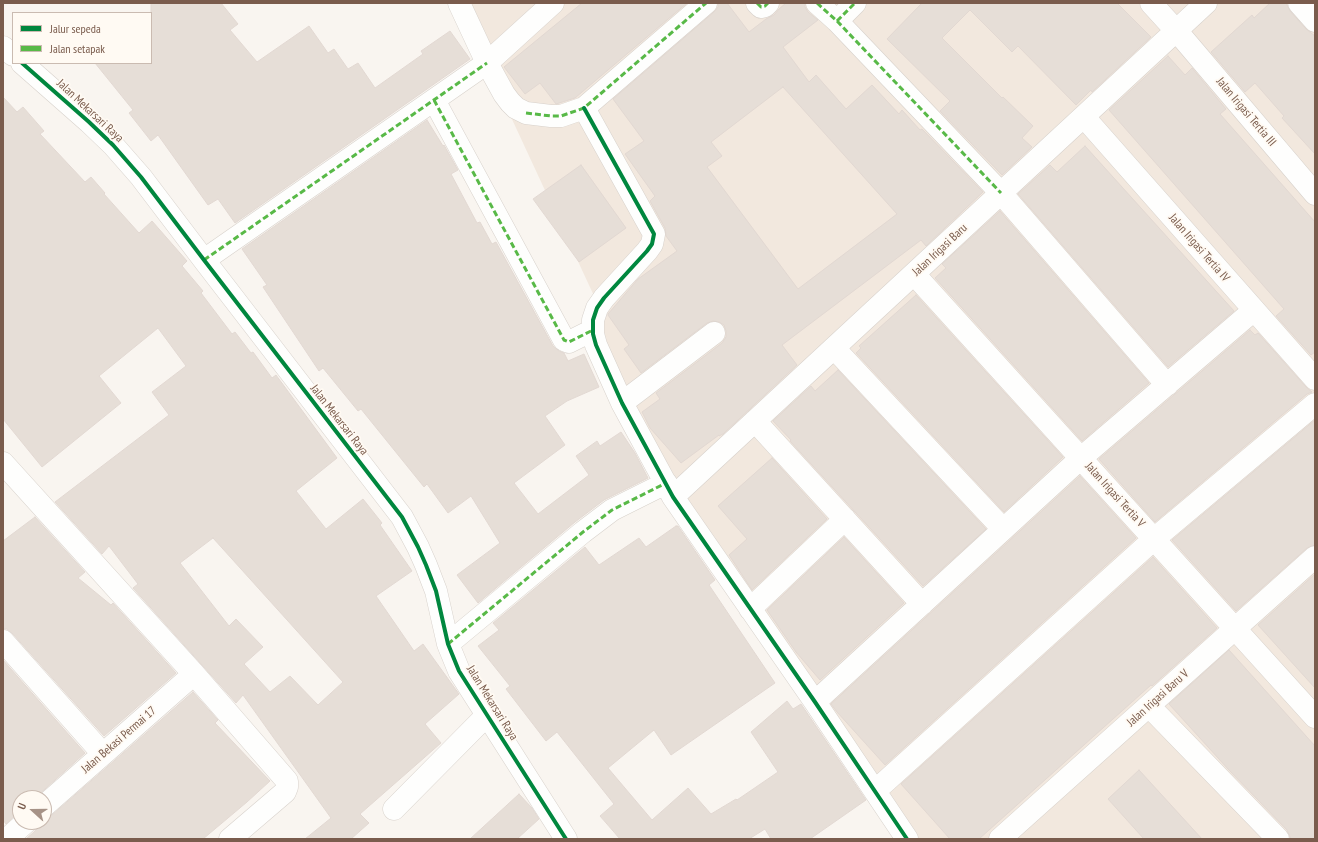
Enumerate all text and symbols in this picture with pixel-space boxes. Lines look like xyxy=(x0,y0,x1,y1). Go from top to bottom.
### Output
legend xyxy=(12,12,152,64)
text: Jalur sepeda xyxy=(50,21,101,36)
text: Jalan setapak xyxy=(50,41,105,56)
street label: Jalan Irigasi Tertia III xyxy=(1213,75,1279,149)
street label: Jalan Mekarsari Raya xyxy=(54,77,126,145)
street label: Jalan Irigasi Tertia IV xyxy=(1166,211,1232,285)
street label: Jalan Irigasi Baru xyxy=(910,221,970,279)
street label: Jalan Mekarsari Raya xyxy=(307,382,371,458)
street label: Jalan Irigasi Tertia V xyxy=(1082,460,1148,530)
street label: Jalan Mekarsari Raya xyxy=(463,663,521,743)
street label: Jalan Irigasi Baru V xyxy=(1124,667,1192,729)
street label: Jalan Bekasi Permai 17 xyxy=(79,704,159,776)
north arrow xyxy=(12,790,52,830)
text: U xyxy=(14,801,29,811)

